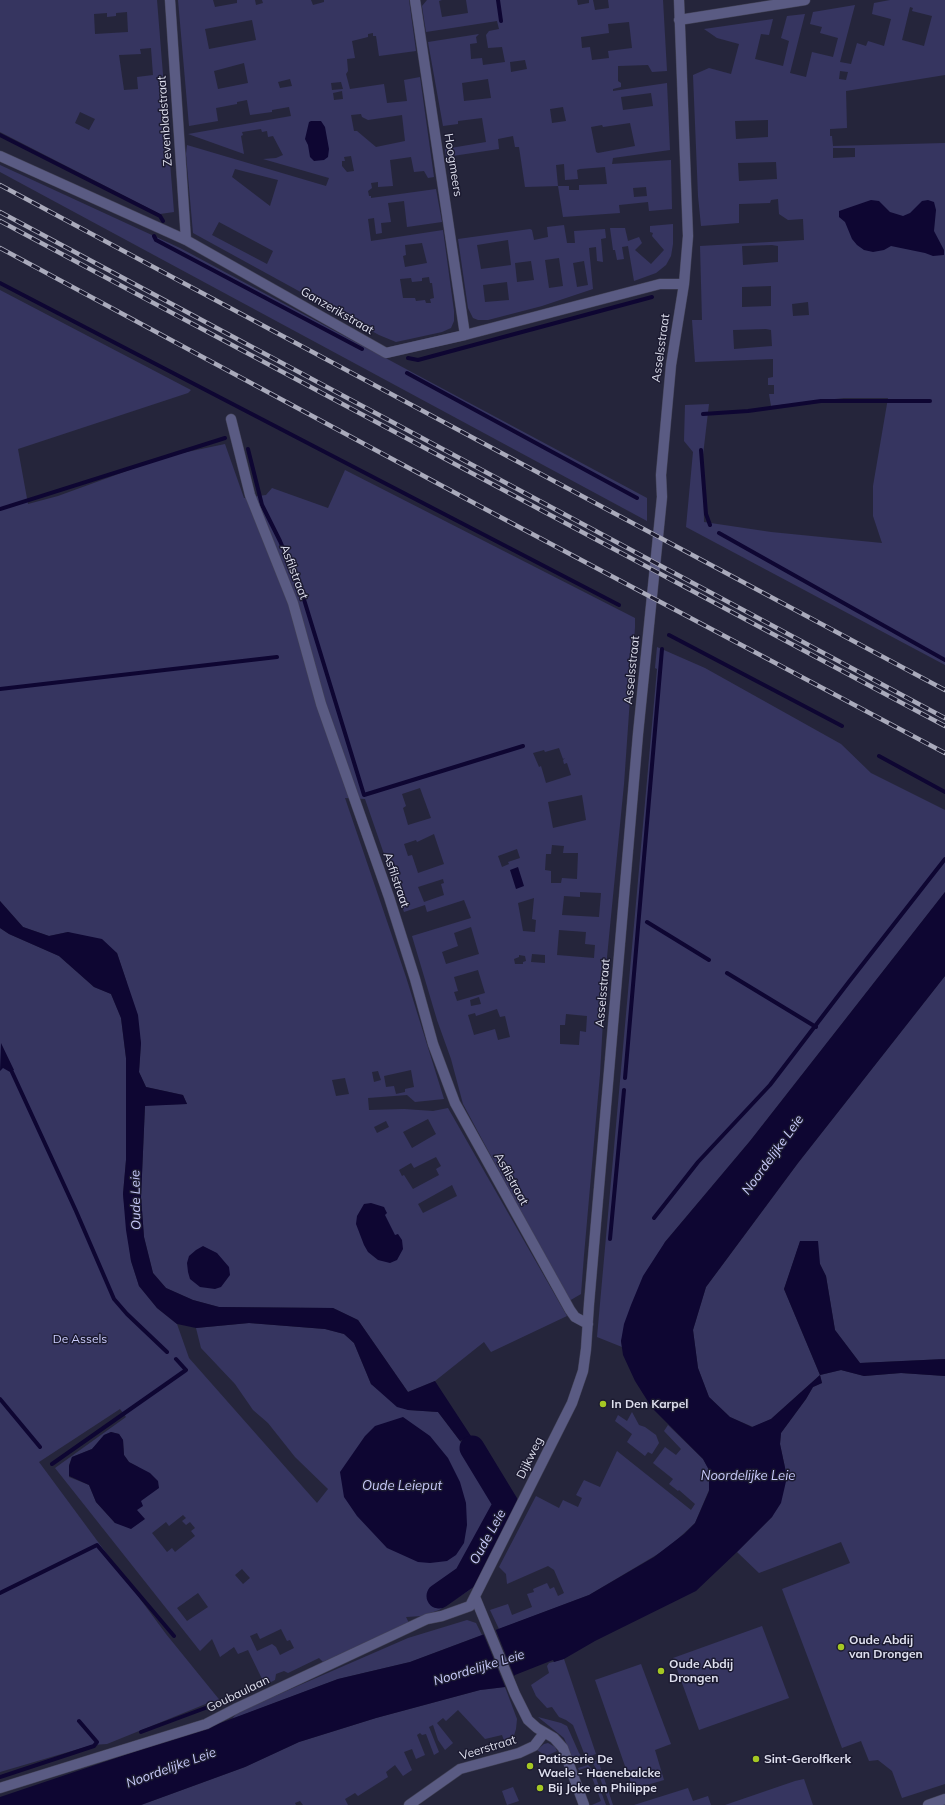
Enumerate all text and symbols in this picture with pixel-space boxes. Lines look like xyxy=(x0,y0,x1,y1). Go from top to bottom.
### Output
street label: Zevenbladstraat xyxy=(155,75,175,167)
street label: Hoogmeers xyxy=(441,132,465,198)
street label: Ganzerikstraat xyxy=(298,284,376,338)
street label: Asselsstraat xyxy=(649,313,673,383)
street label: Asfilstraat xyxy=(277,543,311,601)
street label: Asselsstraat xyxy=(621,635,643,705)
street label: Asfilstraat xyxy=(380,851,412,909)
street label: Asselsstraat xyxy=(593,958,613,1028)
water label: Noordelijke Leie xyxy=(739,1112,807,1198)
street label: Asfilstraat xyxy=(491,1150,531,1208)
water label: Oude Leie xyxy=(128,1170,144,1230)
park label: De Assels xyxy=(53,1332,107,1346)
place label: In Den Karpel xyxy=(611,1397,688,1411)
marker: In Den Karpel xyxy=(598,1399,608,1409)
street label: Dijkweg xyxy=(514,1435,546,1481)
water label: Noordelijke Leie xyxy=(701,1468,795,1484)
water label: Oude Leieput xyxy=(362,1478,442,1494)
water label: Oude Leie xyxy=(467,1507,509,1567)
place label: Oude Abdij van Drongen xyxy=(849,1633,923,1661)
marker: Oude Abdij van Drongen xyxy=(836,1642,846,1652)
water label: Noordelijke Leie xyxy=(431,1647,527,1689)
place label: Oude Abdij Drongen xyxy=(669,1657,733,1685)
marker: Oude Abdij Drongen xyxy=(656,1666,666,1676)
street label: Goubaulaan xyxy=(204,1673,272,1715)
street label: Veerstraat xyxy=(458,1733,518,1763)
water label: Noordelijke Leie xyxy=(124,1744,218,1792)
place label: Patisserie De Waele - Haenebalcke xyxy=(538,1752,661,1780)
place label: Sint-Gerolfkerk xyxy=(764,1752,851,1766)
marker: Sint-Gerolfkerk xyxy=(751,1754,761,1764)
marker: Patisserie De Waele - Haenebalcke xyxy=(525,1761,535,1771)
place label: Bij Joke en Philippe xyxy=(548,1781,657,1795)
marker: Bij Joke en Philippe xyxy=(535,1783,545,1793)

